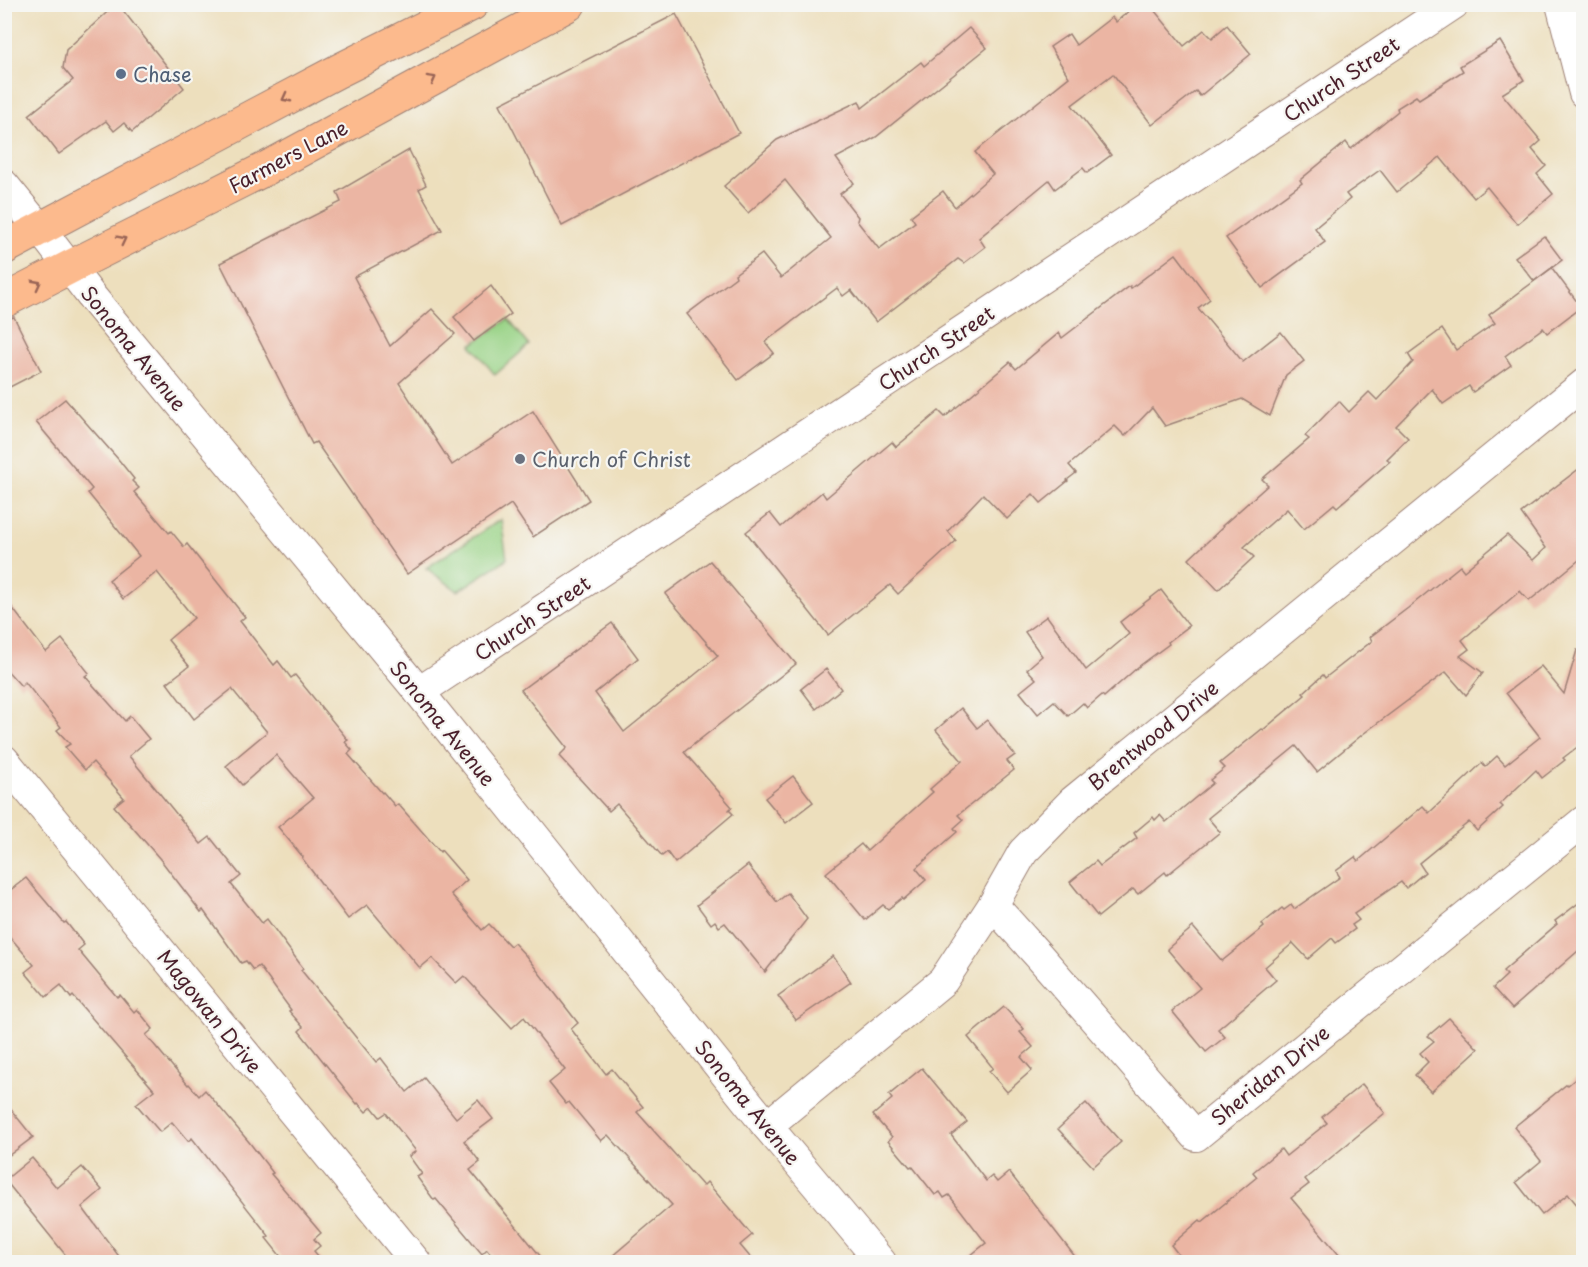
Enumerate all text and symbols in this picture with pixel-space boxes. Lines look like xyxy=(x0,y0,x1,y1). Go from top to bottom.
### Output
street label: Church Street xyxy=(1277,29,1405,129)
place label: Chase xyxy=(133,59,192,89)
marker: Chase xyxy=(114,67,128,81)
one-way arrow xyxy=(426,75,436,86)
one-way arrow xyxy=(282,91,293,102)
street label: Farmers Lane xyxy=(223,112,353,200)
one-way arrow xyxy=(115,236,126,248)
street label: Sonoma Avenue xyxy=(74,279,194,417)
one-way arrow xyxy=(31,280,41,291)
street label: Church Street xyxy=(872,298,1000,398)
place label: Church of Christ xyxy=(532,444,691,474)
marker: Church of Christ xyxy=(513,452,527,466)
street label: Church Street xyxy=(468,568,596,668)
street label: Sonoma Avenue xyxy=(383,654,503,792)
street label: Brentwood Drive xyxy=(1081,673,1225,797)
street label: Magowan Drive xyxy=(151,943,269,1079)
street label: Sheridan Drive xyxy=(1204,1018,1336,1132)
street label: Sonoma Avenue xyxy=(688,1033,808,1171)

